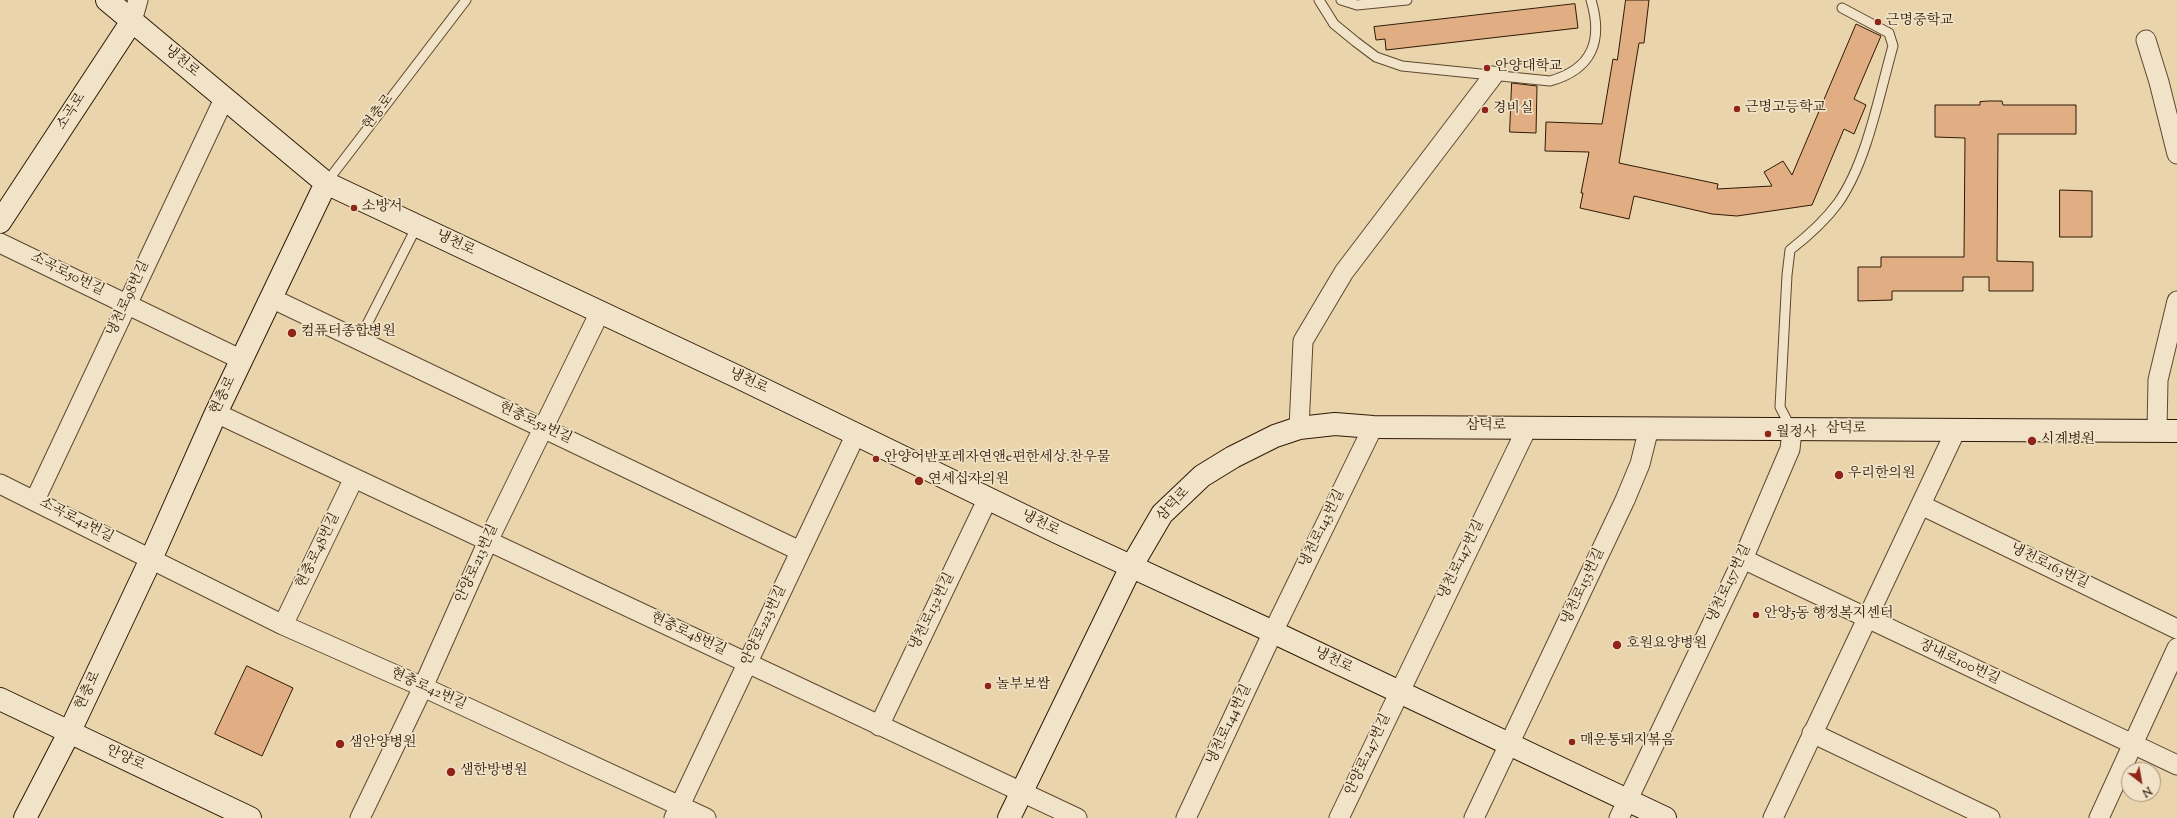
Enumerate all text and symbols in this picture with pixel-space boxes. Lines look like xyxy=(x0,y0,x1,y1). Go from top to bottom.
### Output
place label: 근명중학교 xyxy=(1886,14,1954,30)
marker: 근명중학교 xyxy=(1873,17,1883,27)
street label: 냉천로 xyxy=(160,43,202,81)
place label: 안양대학교 xyxy=(1495,60,1563,76)
marker: 안양대학교 xyxy=(1482,63,1492,73)
street label: 소곡로 xyxy=(54,90,90,134)
street label: 현충로 xyxy=(360,92,398,134)
place label: 근명고등학교 xyxy=(1745,101,1826,117)
place label: 경비실 xyxy=(1493,102,1534,118)
marker: 근명고등학교 xyxy=(1732,104,1742,114)
marker: 경비실 xyxy=(1480,105,1490,115)
place label: 소방서 xyxy=(362,200,403,216)
marker: 소방서 xyxy=(349,203,359,213)
street label: 냉천로 xyxy=(433,228,477,260)
street label: 소곡로50번길 xyxy=(27,250,107,300)
street label: 냉천로98번길 xyxy=(104,259,154,339)
place label: 컴퓨터종합병원 xyxy=(301,325,396,341)
marker: 컴퓨터종합병원 xyxy=(286,327,298,339)
street label: 냉천로 xyxy=(726,366,770,398)
street label: 현충로 xyxy=(208,374,240,418)
street label: 현충로52번길 xyxy=(496,400,574,448)
street label: 삼덕로 xyxy=(1466,419,1506,435)
street label: 삼덕로 xyxy=(1826,422,1866,438)
place label: 월정사 xyxy=(1776,426,1817,442)
marker: 월정사 xyxy=(1763,429,1773,439)
place label: 시계병원 xyxy=(2041,433,2095,449)
marker: 시계병원 xyxy=(2026,435,2038,447)
place label: 안양어반포레자연앤e편한세상.찬우물 xyxy=(884,451,1110,467)
marker: 안양어반포레자연앤e편한세상.찬우물 xyxy=(871,454,881,464)
place label: 우리한의원 xyxy=(1848,467,1916,483)
marker: 우리한의원 xyxy=(1833,469,1845,481)
place label: 연세십자의원 xyxy=(928,473,1009,489)
marker: 연세십자의원 xyxy=(913,475,925,487)
street label: 삼덕로 xyxy=(1154,484,1194,526)
street label: 냉천로143번길 xyxy=(1297,487,1349,571)
street label: 소곡로42번길 xyxy=(36,495,116,547)
street label: 냉천로 xyxy=(1018,508,1062,540)
street label: 현충로48번길 xyxy=(294,511,344,591)
street label: 냉천로147번길 xyxy=(1436,517,1488,603)
street label: 안양로213번길 xyxy=(453,522,503,606)
street label: 냉천로163번길 xyxy=(2007,541,2091,593)
street label: 냉천로157번길 xyxy=(1705,542,1755,626)
street label: 냉천로153번길 xyxy=(1559,546,1609,628)
street label: 냉천로132번길 xyxy=(907,570,959,654)
street label: 안양로223번길 xyxy=(739,583,791,669)
place label: 안양5동 행정복지센터 xyxy=(1764,607,1893,623)
street label: 현충로48번길 xyxy=(647,610,729,660)
marker: 안양5동 행정복지센터 xyxy=(1751,610,1761,620)
place label: 호원요양병원 xyxy=(1626,637,1707,653)
street label: 장내로100번길 xyxy=(1916,637,2002,689)
marker: 호원요양병원 xyxy=(1611,639,1623,651)
street label: 냉천로 xyxy=(1311,645,1355,677)
street label: 현충로42번길 xyxy=(387,666,469,714)
street label: 현충로 xyxy=(73,669,105,713)
place label: 놀부보쌈 xyxy=(996,678,1050,694)
marker: 놀부보쌈 xyxy=(983,681,993,691)
street label: 냉천로144번길 xyxy=(1204,682,1256,768)
street label: 안양로247번길 xyxy=(1343,711,1395,799)
place label: 매운통돼지볶음 xyxy=(1580,734,1675,750)
place label: 샘안양병원 xyxy=(349,736,417,752)
marker: 매운통돼지볶음 xyxy=(1567,737,1577,747)
marker: 샘안양병원 xyxy=(334,738,346,750)
street label: 안양로 xyxy=(103,743,147,775)
north arrow xyxy=(2121,762,2161,802)
place label: 샘한방병원 xyxy=(460,764,528,780)
marker: 샘한방병원 xyxy=(445,766,457,778)
text: N xyxy=(2139,782,2155,801)

